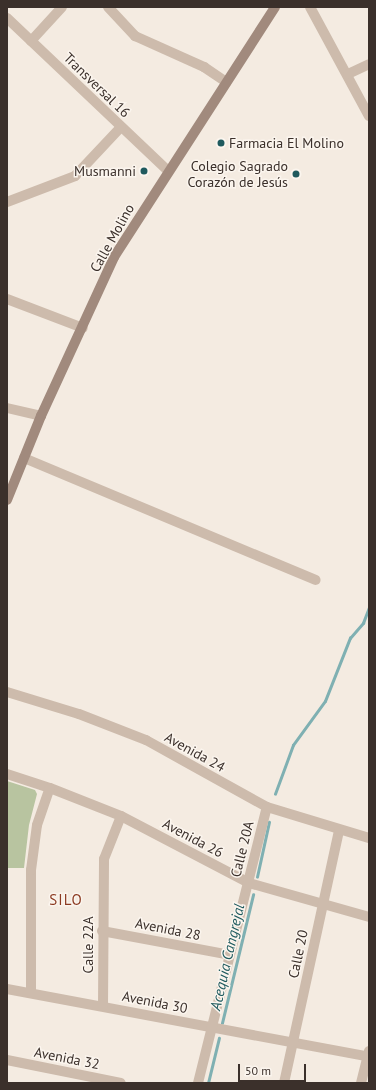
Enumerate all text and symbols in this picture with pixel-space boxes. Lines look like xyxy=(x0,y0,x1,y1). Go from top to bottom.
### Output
street label: Transversal 16 xyxy=(60,49,134,121)
place label: Farmacia El Molino xyxy=(229,135,344,151)
marker: Farmacia El Molino xyxy=(216,138,226,148)
place label: Colegio Sagrado Corazón de Jesús xyxy=(187,158,288,190)
place label: Musmanni xyxy=(74,163,136,179)
marker: Musmanni xyxy=(139,166,149,176)
marker: Colegio Sagrado Corazón de Jesús xyxy=(291,169,301,179)
street label: Calle Molino xyxy=(86,201,138,275)
street label: Avenida 24 xyxy=(162,729,228,775)
street label: Avenida 26 xyxy=(160,815,226,861)
street label: Calle 20A xyxy=(227,819,257,879)
district label: SILO xyxy=(49,891,83,909)
water label: Acequia Cangrejal xyxy=(206,902,248,1012)
street label: Avenida 28 xyxy=(134,914,202,944)
street label: Calle 22A xyxy=(80,916,96,974)
street label: Calle 20 xyxy=(285,928,311,980)
street label: Avenida 30 xyxy=(121,987,189,1017)
street label: Avenida 32 xyxy=(33,1043,101,1073)
scale bar xyxy=(240,1056,308,1082)
text: 50 m xyxy=(245,1063,271,1078)

